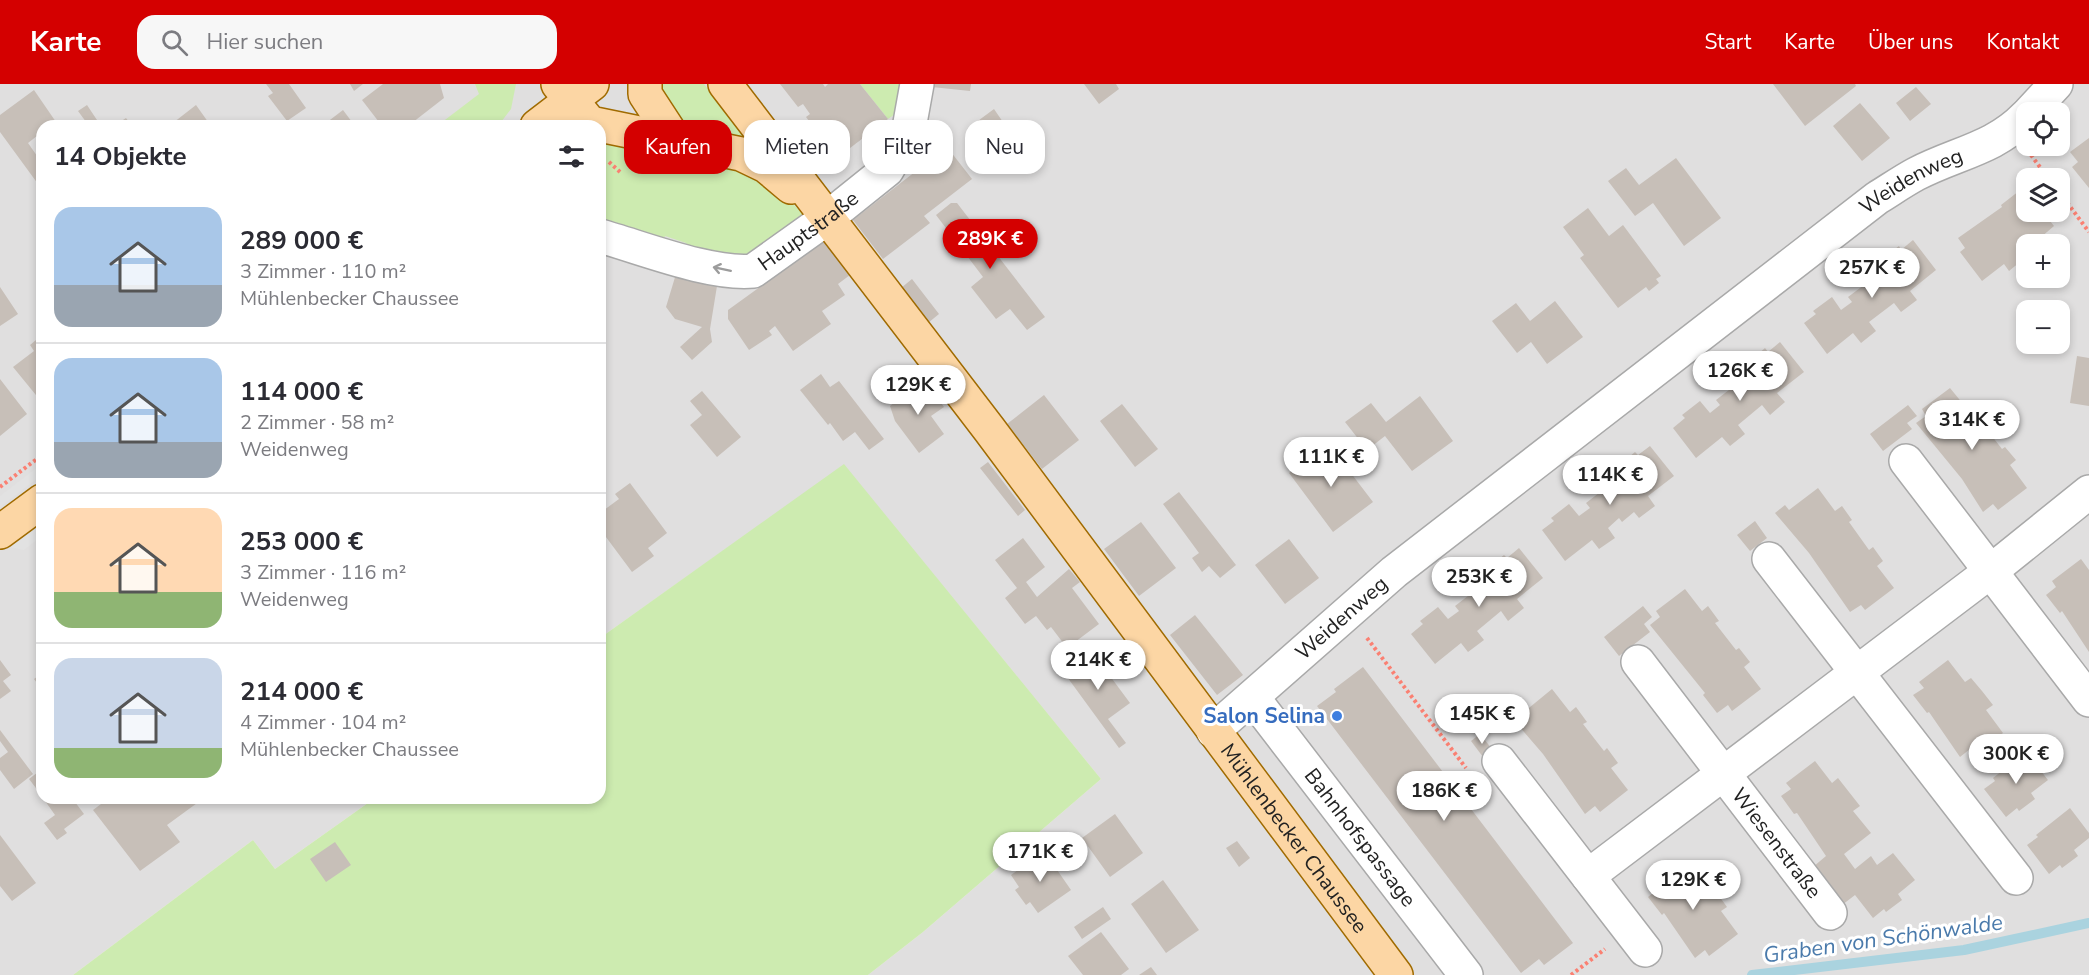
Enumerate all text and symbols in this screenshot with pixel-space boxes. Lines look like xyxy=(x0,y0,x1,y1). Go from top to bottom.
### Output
search box xyxy=(137,15,557,69)
text: Karte xyxy=(30,23,101,61)
icon: search xyxy=(158,26,191,59)
text: Hier suchen xyxy=(206,27,323,57)
text: Start xyxy=(1704,28,1751,56)
text: Karte xyxy=(1784,28,1835,56)
text: Über uns xyxy=(1868,28,1953,56)
text: Kontakt xyxy=(1986,28,2059,56)
map controls xyxy=(2016,102,2070,354)
button: locate xyxy=(2016,102,2070,156)
chip: Kaufen xyxy=(624,120,732,174)
chip: Mieten xyxy=(744,120,850,174)
chip: Filter xyxy=(862,120,953,174)
chip: Neu xyxy=(965,120,1045,174)
text: 14 Objekte xyxy=(54,139,187,174)
icon: filters xyxy=(555,140,588,173)
street label: Weidenweg xyxy=(1853,141,1967,221)
button: layers xyxy=(2016,168,2070,222)
street label: Hauptstraße xyxy=(752,184,864,277)
pin: 289K € xyxy=(941,219,1039,270)
text: 289 000 € xyxy=(240,223,363,258)
text: 289K € xyxy=(957,225,1023,252)
icon: home xyxy=(102,231,174,303)
button: + xyxy=(2016,234,2070,288)
pin: 257K € xyxy=(1823,248,1921,299)
text: 257K € xyxy=(1839,254,1905,281)
text: 3 Zimmer · 110 m² xyxy=(240,258,406,285)
one-way arrow xyxy=(712,262,731,274)
text: Mühlenbecker Chaussee xyxy=(240,285,459,312)
button: − xyxy=(2016,300,2070,354)
pin: 126K € xyxy=(1691,351,1789,402)
text: 126K € xyxy=(1707,357,1773,384)
pin: 129K € xyxy=(869,365,967,416)
text: 129K € xyxy=(885,371,951,398)
text: 114 000 € xyxy=(240,374,363,409)
icon: home xyxy=(102,382,174,454)
pin: 314K € xyxy=(1923,400,2021,451)
text: 314K € xyxy=(1939,406,2005,433)
text: 2 Zimmer · 58 m² xyxy=(240,409,394,436)
text: Weidenweg xyxy=(240,436,349,463)
pin: 111K € xyxy=(1282,437,1380,488)
text: 111K € xyxy=(1298,443,1364,470)
pin: 114K € xyxy=(1561,455,1659,506)
text: 114K € xyxy=(1577,461,1643,488)
text: 253 000 € xyxy=(240,524,363,559)
icon: home xyxy=(102,532,174,604)
pin: 253K € xyxy=(1430,557,1528,608)
text: 3 Zimmer · 116 m² xyxy=(240,559,406,586)
text: 253K € xyxy=(1446,563,1512,590)
street label: Weidenweg xyxy=(1289,570,1394,666)
text: Weidenweg xyxy=(240,586,349,613)
pin: 214K € xyxy=(1049,640,1147,691)
text: 214K € xyxy=(1065,646,1131,673)
text: 214 000 € xyxy=(240,674,363,709)
icon: home xyxy=(102,682,174,754)
pin: 145K € xyxy=(1433,694,1531,745)
text: 145K € xyxy=(1449,700,1515,727)
place label: Salon Selina xyxy=(1203,702,1325,730)
text: 4 Zimmer · 104 m² xyxy=(240,709,406,736)
marker: Salon Selina xyxy=(1330,709,1344,723)
pin: 300K € xyxy=(1967,734,2065,785)
text: Mühlenbecker Chaussee xyxy=(240,736,459,763)
street label: Mühlenbecker Chaussee xyxy=(1214,738,1374,939)
text: 300K € xyxy=(1983,740,2049,767)
street label: Bahnhofspassage xyxy=(1298,762,1423,913)
pin: 186K € xyxy=(1395,771,1493,822)
text: 186K € xyxy=(1411,777,1477,804)
street label: Wiesenstraße xyxy=(1725,782,1828,904)
pin: 171K € xyxy=(991,832,1089,883)
text: 171K € xyxy=(1007,838,1073,865)
pin: 129K € xyxy=(1644,860,1742,911)
text: 129K € xyxy=(1660,866,1726,893)
water label: Graben von Schönwalde xyxy=(1762,907,2005,971)

